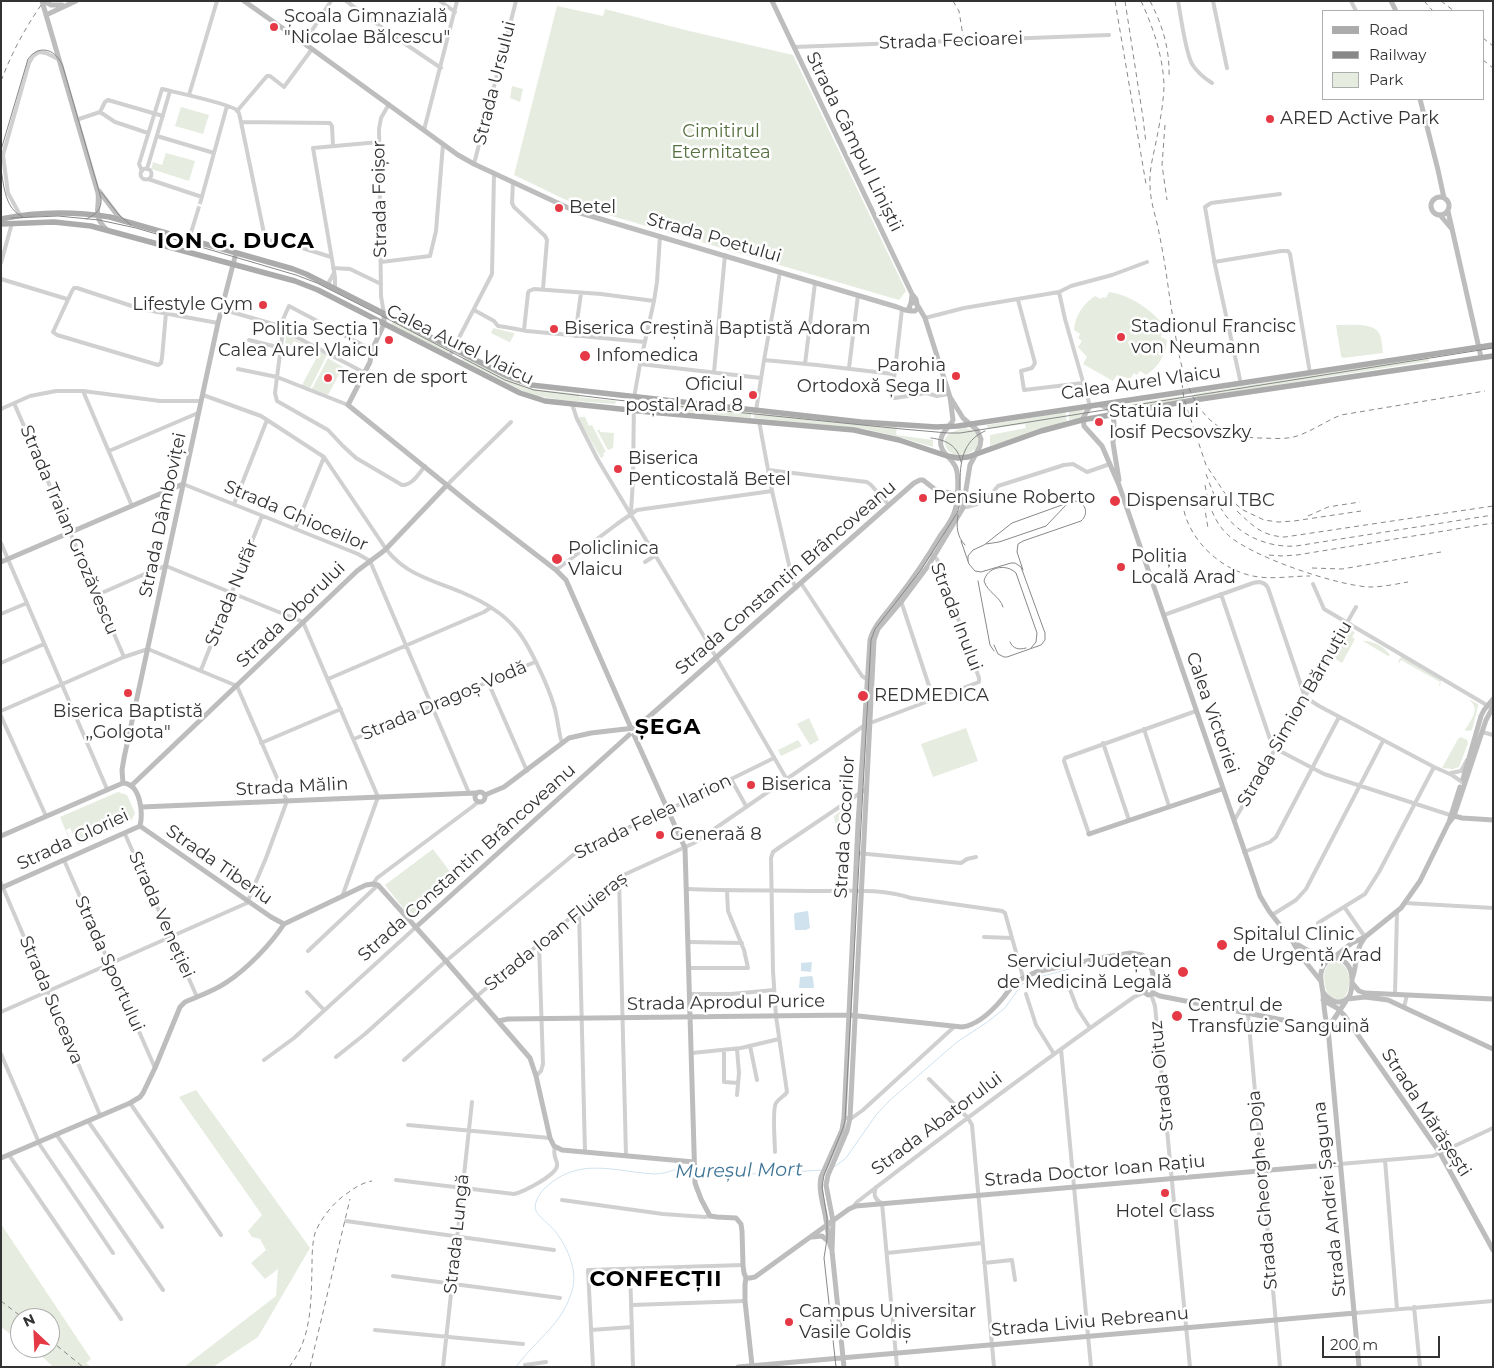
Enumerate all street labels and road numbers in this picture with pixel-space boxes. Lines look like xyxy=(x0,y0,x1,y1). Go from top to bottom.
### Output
street label: Strada Ursului xyxy=(469,19,521,147)
street label: Strada Fecioarei xyxy=(878,28,1024,54)
street label: Strada Câmpul Liniștii xyxy=(801,49,907,235)
street label: Strada Foișor xyxy=(368,140,392,258)
street label: Strada Poetului xyxy=(644,208,784,268)
street label: Calea Aurel Vlaicu xyxy=(383,300,537,390)
street label: Calea Aurel Vlaicu xyxy=(1060,361,1222,405)
street label: Strada Traian Grozăvescu xyxy=(15,422,123,638)
street label: Strada Dâmboviței xyxy=(135,431,191,599)
street label: Strada Ghioceilor xyxy=(221,476,371,556)
street label: Strada Constantin Brâncoveanu xyxy=(671,476,901,680)
street label: Strada Nufăr xyxy=(201,536,263,650)
street label: Strada Oborului xyxy=(232,558,350,672)
street label: Strada Inului xyxy=(925,560,987,674)
street label: Strada Simion Bărnuțiu xyxy=(1233,617,1357,811)
street label: Calea Victoriei xyxy=(1181,649,1243,777)
street label: Strada Dragoș Vodă xyxy=(358,656,530,746)
street label: Strada Cocorilor xyxy=(830,755,860,899)
street label: Strada Constantin Brâncoveanu xyxy=(354,760,580,966)
street label: Strada Felea Ilarion xyxy=(571,770,735,864)
street label: Strada Mălin xyxy=(235,773,349,801)
street label: Strada Gloriei xyxy=(14,805,132,875)
street label: Strada Tiberiu xyxy=(161,820,277,910)
street label: Strada Veneției xyxy=(123,848,199,982)
street label: Strada Ioan Fluieraș xyxy=(480,868,632,996)
street label: Strada Sportului xyxy=(69,893,149,1035)
street label: Strada Suceava xyxy=(14,933,88,1067)
street label: Strada Aprodul Purice xyxy=(627,990,825,1016)
street label: Strada Oituz xyxy=(1145,1019,1179,1133)
street label: Strada Mărășești xyxy=(1376,1045,1476,1181)
street label: Strada Abatorului xyxy=(867,1068,1007,1180)
street label: Strada Gheorghe Doja xyxy=(1244,1089,1282,1291)
street label: Strada Andrei Șaguna xyxy=(1309,1100,1351,1298)
street label: Strada Doctor Ioan Rațiu xyxy=(984,1151,1206,1191)
street label: Strada Lungă xyxy=(440,1173,474,1295)
street label: Strada Liviu Rebreanu xyxy=(990,1303,1190,1341)

